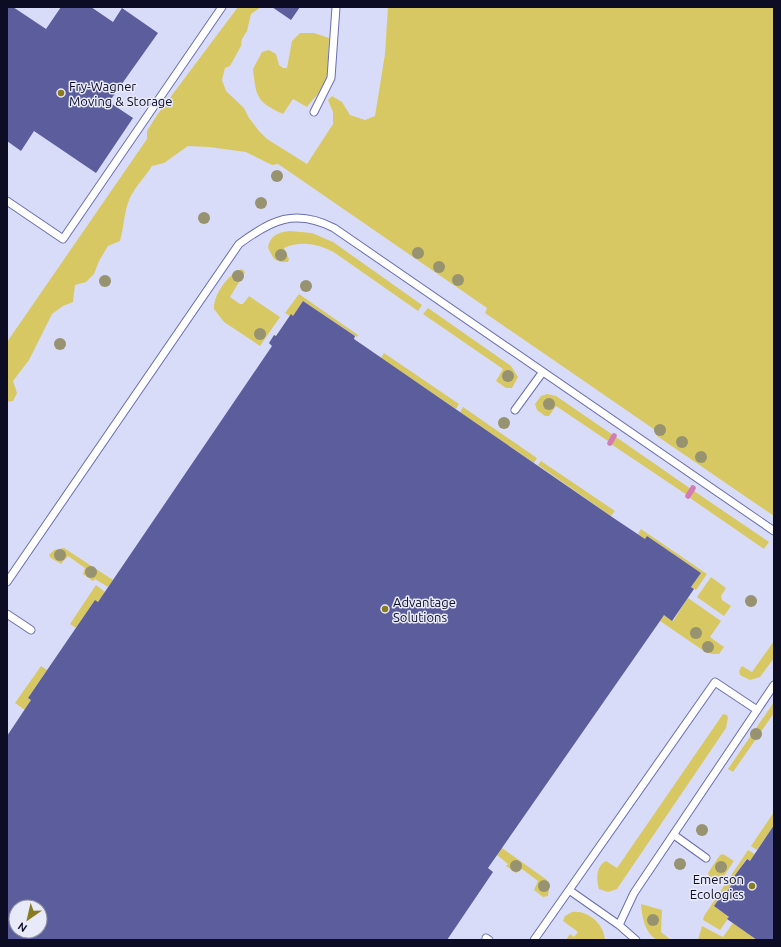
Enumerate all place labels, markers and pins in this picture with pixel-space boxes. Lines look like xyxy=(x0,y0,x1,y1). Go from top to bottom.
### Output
place label: Fry-Wagner Moving & Storage xyxy=(69,79,172,108)
marker: Fry-Wagner Moving & Storage xyxy=(56,88,66,98)
place label: Advantage Solutions xyxy=(393,595,456,624)
marker: Advantage Solutions xyxy=(380,604,390,614)
place label: Emerson Ecologics xyxy=(690,872,744,901)
marker: Emerson Ecologics xyxy=(747,881,757,891)

